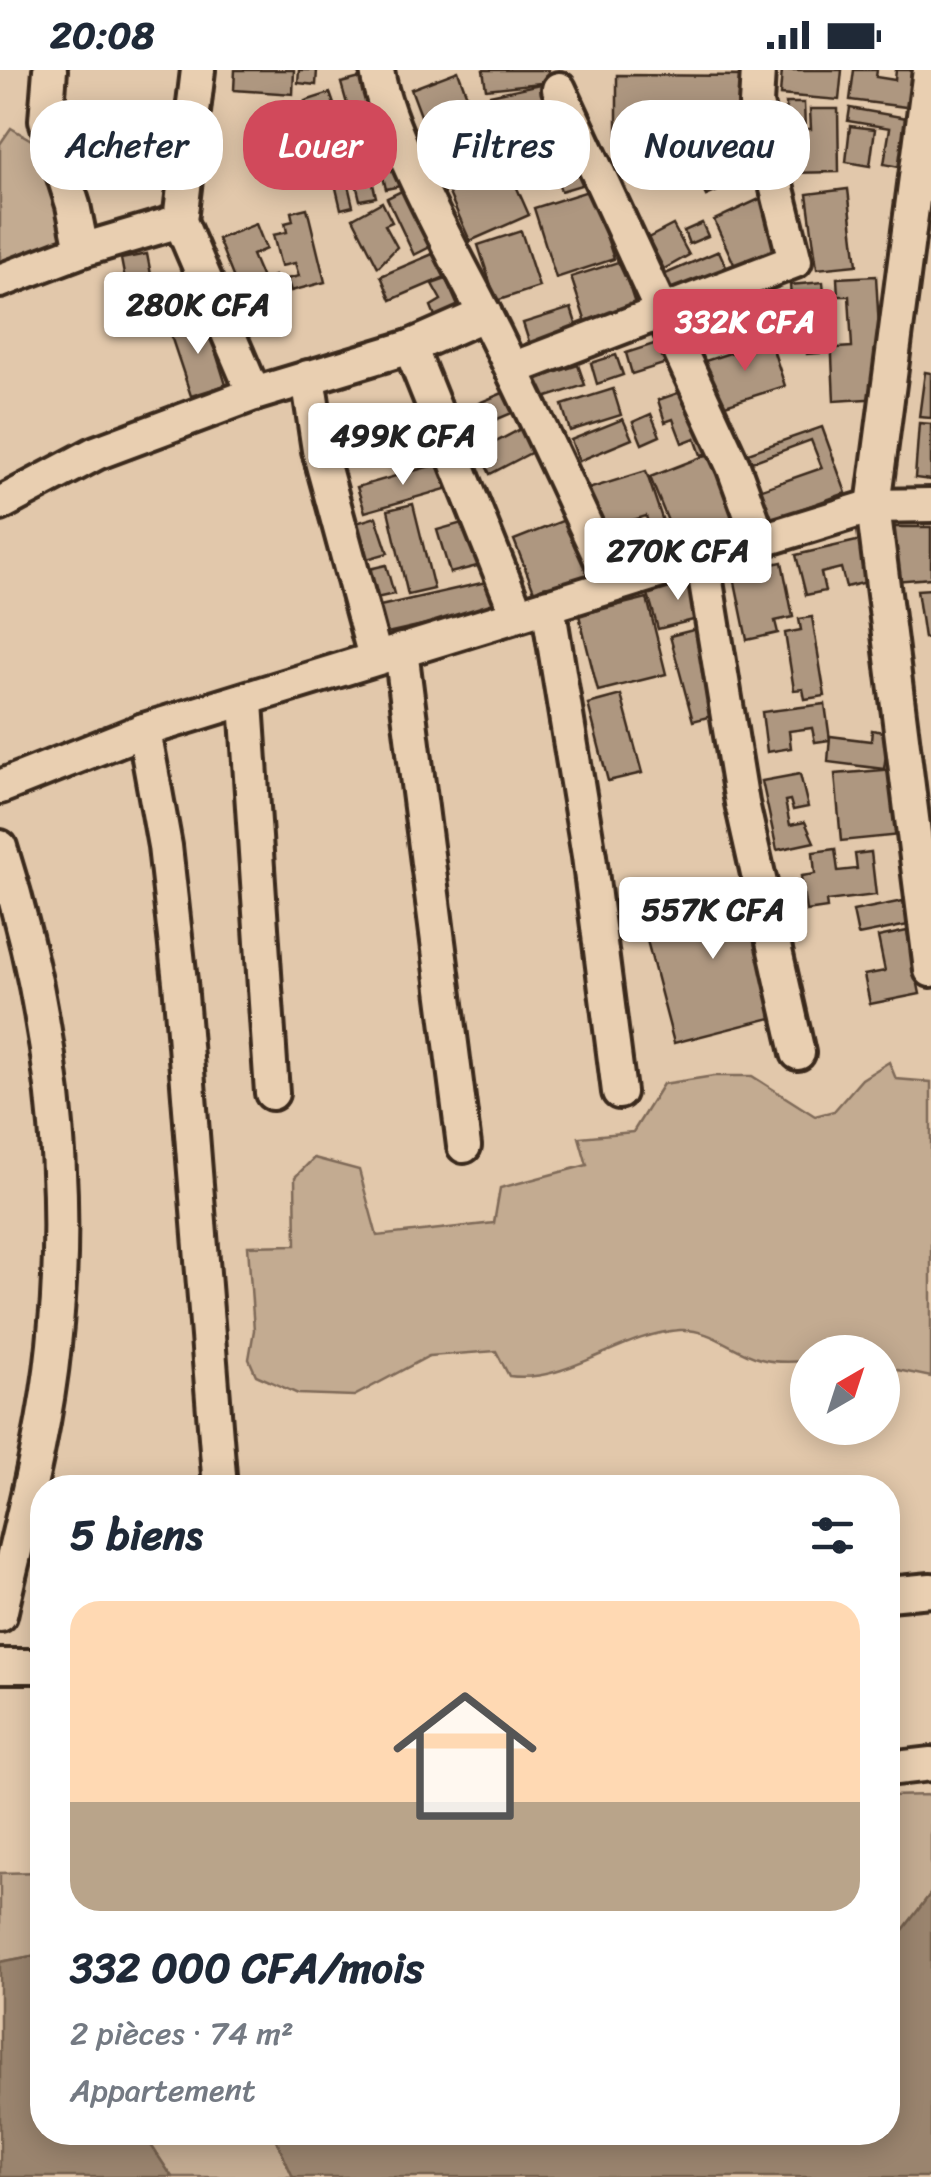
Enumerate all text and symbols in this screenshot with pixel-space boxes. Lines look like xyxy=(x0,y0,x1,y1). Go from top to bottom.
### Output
text: 20:08 xyxy=(50,2,154,69)
chip: Acheter xyxy=(30,100,223,190)
chip: Louer xyxy=(243,100,397,190)
chip: Filtres xyxy=(417,100,590,190)
chip: Nouveau xyxy=(610,100,810,190)
pin: 280K CFA xyxy=(95,272,301,357)
text: 280K CFA xyxy=(126,276,270,333)
pin: 332K CFA xyxy=(642,289,848,374)
text: 332K CFA xyxy=(675,293,815,350)
pin: 499K CFA xyxy=(300,403,506,488)
text: 499K CFA xyxy=(330,407,476,464)
pin: 270K CFA xyxy=(575,518,781,603)
text: 270K CFA xyxy=(606,522,750,579)
pin: 557K CFA xyxy=(610,877,816,962)
text: 557K CFA xyxy=(641,881,785,938)
north arrow xyxy=(790,1335,900,1445)
map controls xyxy=(790,1335,900,1445)
text: 5 biens xyxy=(70,1498,203,1572)
icon: filters xyxy=(805,1508,860,1563)
icon: home xyxy=(375,1666,555,1846)
text: 332 000 CFA/mois xyxy=(70,1931,424,2005)
text: 2 pièces · 74 m² xyxy=(70,2005,293,2062)
text: Appartement xyxy=(70,2062,256,2119)

